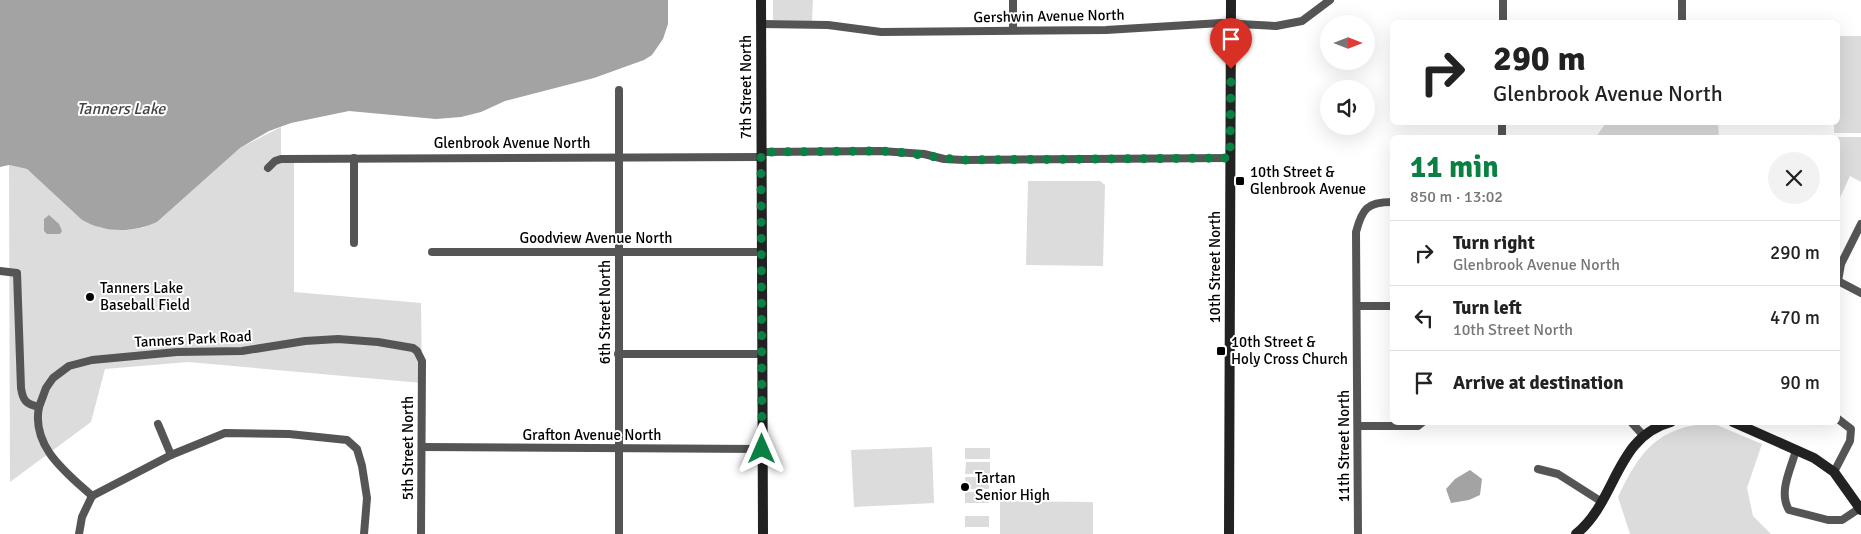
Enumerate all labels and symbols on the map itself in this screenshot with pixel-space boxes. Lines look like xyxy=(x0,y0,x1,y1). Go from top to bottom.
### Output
street label: Gershwin Avenue North xyxy=(973,6,1125,26)
north arrow xyxy=(1320,15,1375,70)
pin xyxy=(1210,18,1252,69)
street label: 7th Street North xyxy=(737,35,755,139)
water label: Tanners Lake xyxy=(77,99,166,119)
street label: Glenbrook Avenue North xyxy=(434,134,590,152)
place label: 10th Street & Glenbrook Avenue xyxy=(1250,163,1366,198)
marker: 10th Street & Glenbrook Avenue xyxy=(1234,175,1246,187)
street label: 10th Street North xyxy=(1206,211,1224,323)
street label: Goodview Avenue North xyxy=(520,229,672,247)
street label: 6th Street North xyxy=(596,260,614,364)
place label: Tanners Lake Baseball Field xyxy=(100,279,190,314)
marker: Tanners Lake Baseball Field xyxy=(84,291,96,303)
street label: Tanners Park Road xyxy=(134,327,252,351)
place label: 10th Street & Holy Cross Church xyxy=(1231,333,1348,368)
marker: 10th Street & Holy Cross Church xyxy=(1215,345,1227,357)
street label: 11th Street North xyxy=(1335,390,1353,502)
street label: 5th Street North xyxy=(399,396,417,500)
position arrow xyxy=(735,422,787,474)
street label: Grafton Avenue North xyxy=(522,426,662,444)
place label: Tartan Senior High xyxy=(975,469,1050,504)
marker: Tartan Senior High xyxy=(959,481,971,493)

